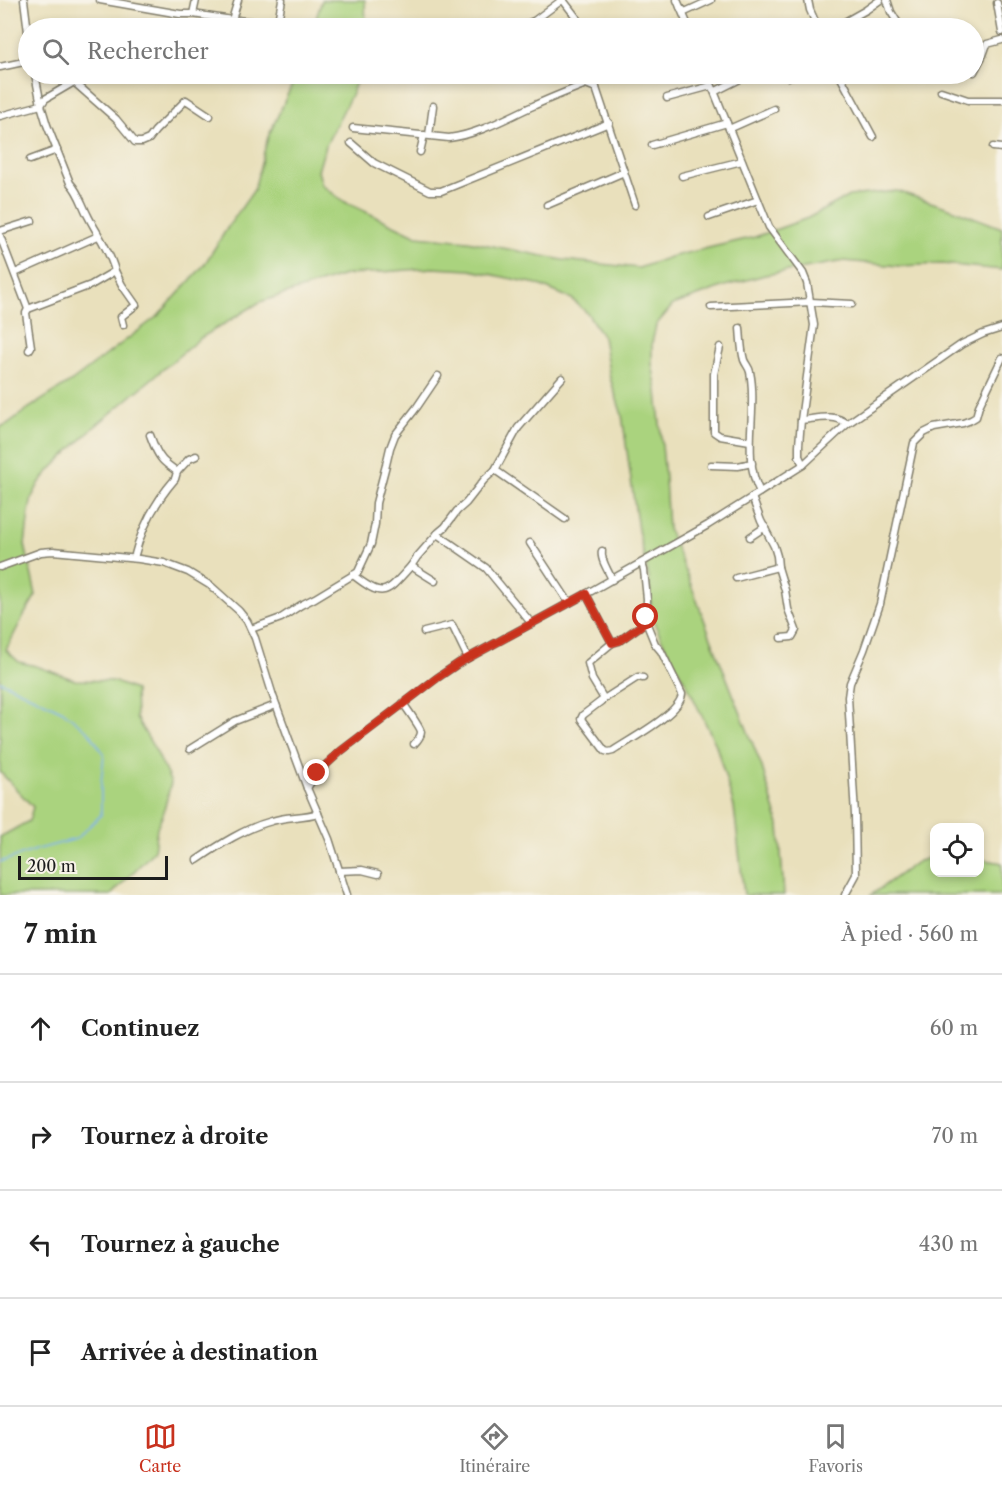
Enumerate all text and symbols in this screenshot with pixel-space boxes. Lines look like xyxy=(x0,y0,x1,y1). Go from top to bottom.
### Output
search box xyxy=(18,18,984,84)
icon: search xyxy=(39,35,72,68)
text: Rechercher xyxy=(87,38,209,65)
route start xyxy=(632,603,658,629)
route end xyxy=(303,759,329,785)
map controls xyxy=(930,823,984,877)
button: locate xyxy=(930,823,984,877)
scale bar xyxy=(18,853,168,880)
text: 200 m xyxy=(27,856,76,876)
text: 7 min xyxy=(24,918,97,950)
text: À pied · 560 m xyxy=(841,922,978,946)
icon: ahead xyxy=(24,1012,57,1045)
text: Continuez xyxy=(81,1015,200,1042)
text: 60 m xyxy=(930,1016,978,1040)
icon: right xyxy=(24,1120,57,1153)
text: Tournez à droite xyxy=(81,1123,268,1150)
text: 70 m xyxy=(932,1124,978,1148)
icon: left xyxy=(24,1228,57,1261)
text: Tournez à gauche xyxy=(81,1231,280,1258)
text: 430 m xyxy=(919,1232,978,1256)
icon: arrive xyxy=(24,1336,57,1369)
text: Arrivée à destination xyxy=(81,1339,318,1366)
tab: Carte xyxy=(139,1420,181,1476)
tab: Itinéraire xyxy=(459,1420,530,1476)
tab: Favoris xyxy=(808,1420,863,1476)

